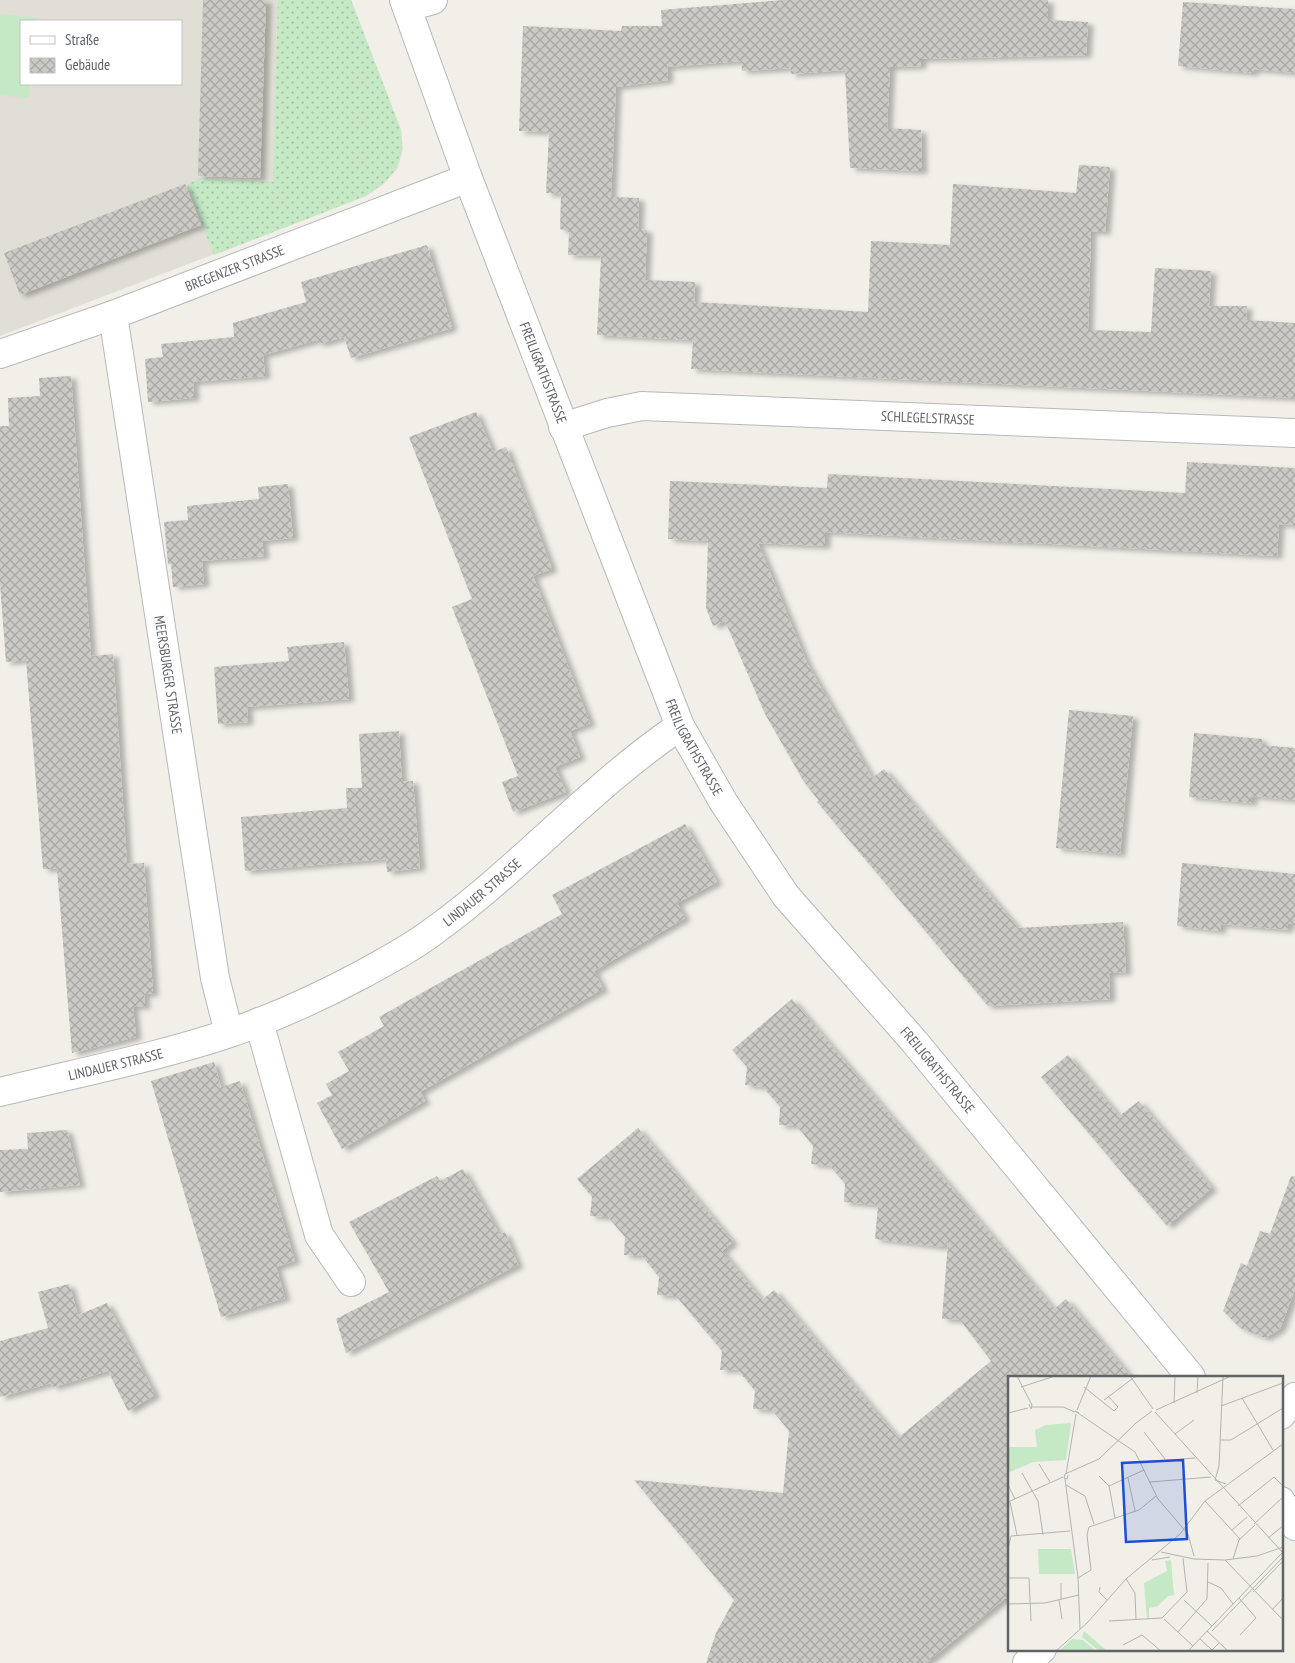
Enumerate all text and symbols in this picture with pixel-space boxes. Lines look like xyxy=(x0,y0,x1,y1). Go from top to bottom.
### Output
legend xyxy=(20,20,182,85)
text: Straße xyxy=(65,30,99,49)
text: Gebäude xyxy=(65,55,110,74)
street label: BREGENZER STRASSE xyxy=(182,241,287,295)
street label: FREILIGRATHSTRASSE xyxy=(516,320,571,426)
street label: SCHLEGELSTRASSE xyxy=(881,407,975,429)
street label: MEERSBURGER STRASSE xyxy=(150,614,186,735)
street label: FREILIGRATHSTRASSE xyxy=(661,696,727,799)
street label: LINDAUER STRASSE xyxy=(439,854,525,930)
street label: FREILIGRATHSTRASSE xyxy=(896,1023,979,1117)
street label: LINDAUER STRASSE xyxy=(67,1044,165,1084)
inset map xyxy=(1008,1376,1282,1650)

